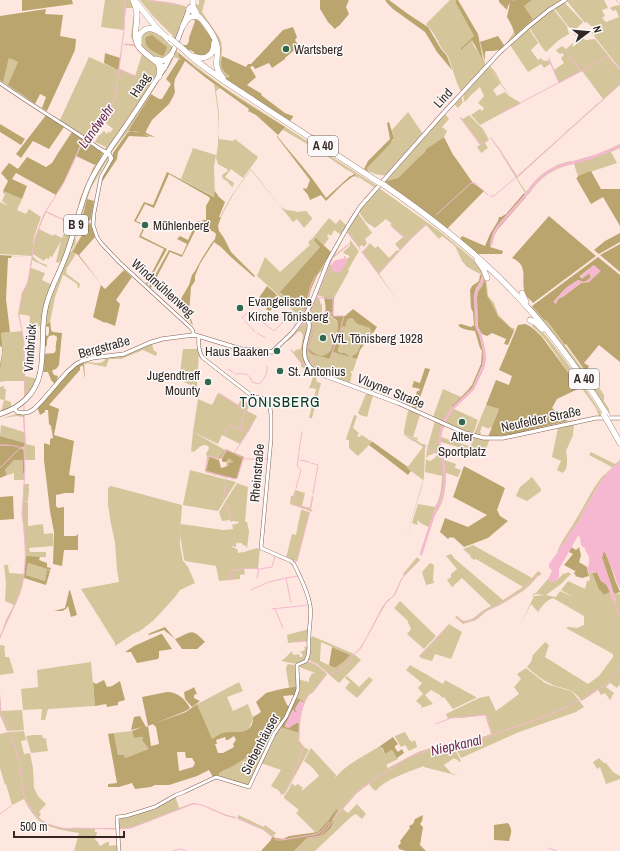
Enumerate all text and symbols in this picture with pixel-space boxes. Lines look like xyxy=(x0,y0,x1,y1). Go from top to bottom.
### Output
north arrow xyxy=(568,12,608,52)
text: N xyxy=(590,24,605,34)
place label: Wartsberg xyxy=(294,41,343,58)
marker: Wartsberg xyxy=(281,44,291,54)
street label: Haag xyxy=(126,70,154,100)
street label: Lind xyxy=(430,85,456,111)
water label: Landwehr xyxy=(74,99,119,152)
road number: A 40 xyxy=(308,136,338,156)
road number: B 9 xyxy=(64,215,88,235)
place label: Mühlenberg xyxy=(153,217,209,234)
marker: Mühlenberg xyxy=(140,220,150,230)
street label: Windmühlenweg xyxy=(128,255,198,321)
place label: Evangelische Kirche Tönisberg xyxy=(248,293,328,325)
marker: Evangelische Kirche Tönisberg xyxy=(235,303,245,313)
street label: Vinnbrück xyxy=(20,323,40,372)
place label: VfL Tönisberg 1928 xyxy=(331,330,423,347)
street label: Bergstraße xyxy=(76,332,132,362)
marker: VfL Tönisberg 1928 xyxy=(318,333,328,343)
place label: Haus Baaken xyxy=(205,343,269,360)
marker: Haus Baaken xyxy=(272,346,282,356)
place label: St. Antonius xyxy=(288,363,346,380)
marker: St. Antonius xyxy=(275,366,285,376)
place label: Jugendtreff Mounty xyxy=(147,367,201,399)
road number: A 40 xyxy=(569,369,599,389)
street label: Vluyner Straße xyxy=(355,370,427,412)
marker: Jugendtreff Mounty xyxy=(203,377,213,387)
district label: TÖNISBERG xyxy=(239,391,321,412)
street label: Neufelder Straße xyxy=(500,402,583,436)
marker: Alter Sportplatz xyxy=(457,417,467,427)
place label: Alter Sportplatz xyxy=(438,428,486,460)
street label: Rheinstraße xyxy=(246,443,268,503)
street label: Siebenhäuser xyxy=(237,710,283,777)
water label: Niepkanal xyxy=(429,730,484,760)
scale bar xyxy=(14,813,124,839)
text: 500 m xyxy=(20,819,47,835)

